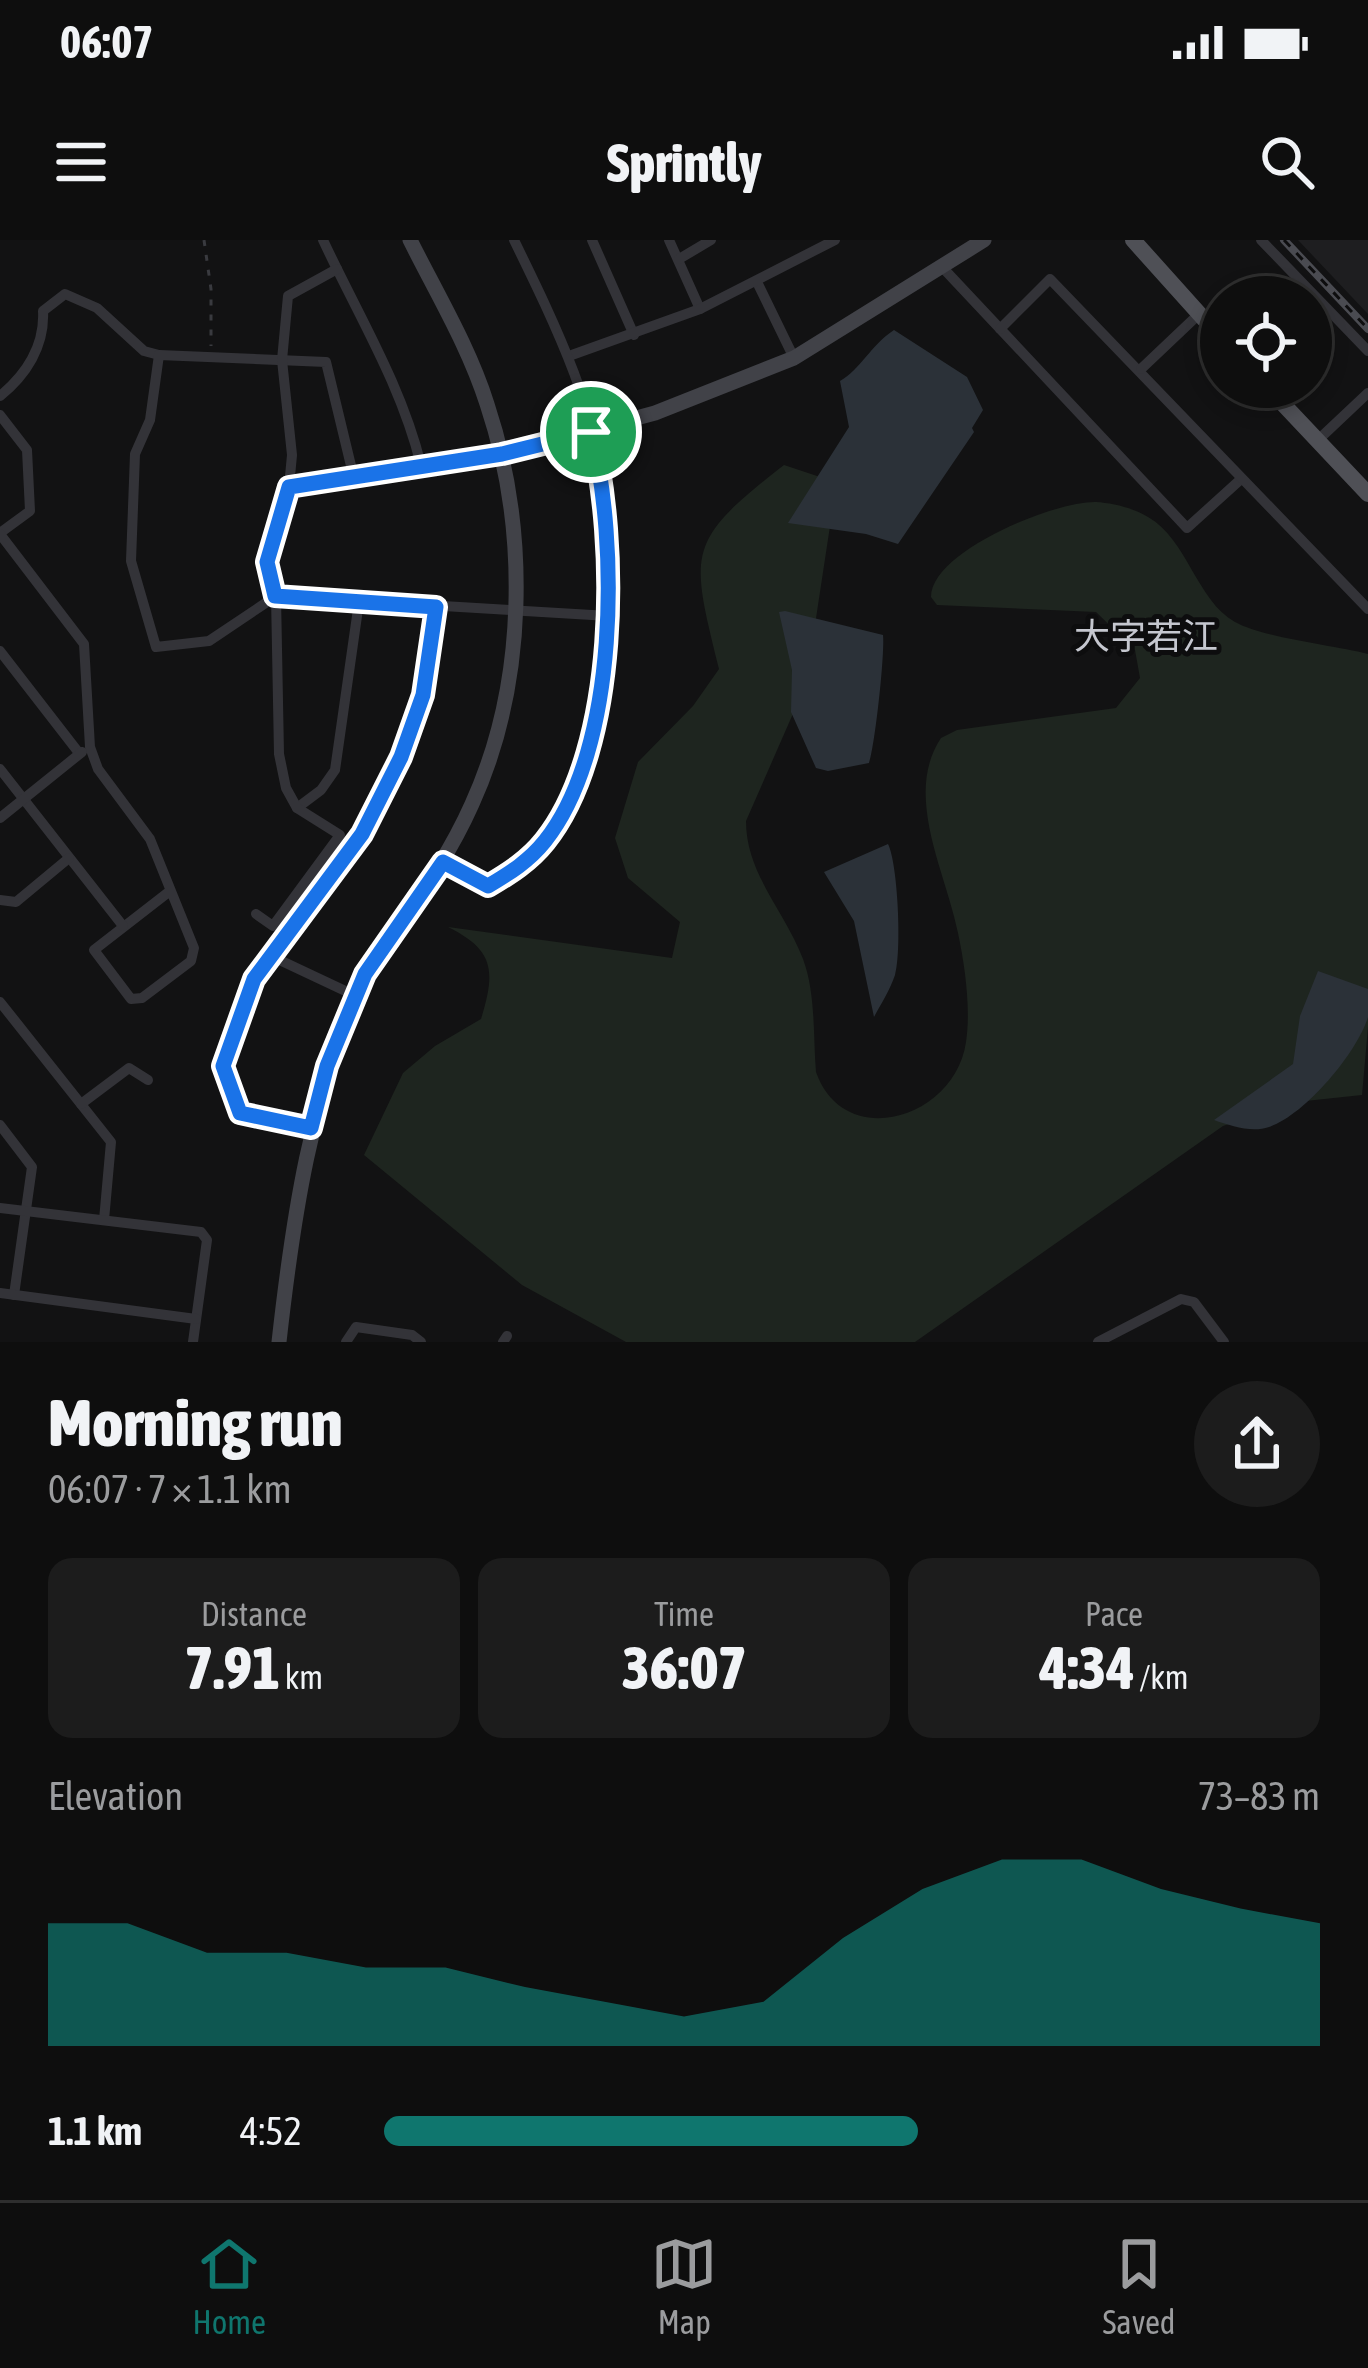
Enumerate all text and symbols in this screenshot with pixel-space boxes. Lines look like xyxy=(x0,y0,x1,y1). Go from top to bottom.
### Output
text: 06:07 xyxy=(60,16,154,68)
icon: menu xyxy=(48,129,114,195)
icon: search xyxy=(1254,129,1320,195)
text: Sprintly xyxy=(607,132,761,193)
map controls xyxy=(1200,276,1332,408)
button: locate xyxy=(1200,276,1332,408)
pin xyxy=(540,381,642,483)
icon: arrive xyxy=(558,399,624,465)
district label: 大字若江 xyxy=(1074,615,1218,657)
button: share xyxy=(1194,1381,1320,1507)
text: Morning run xyxy=(48,1384,343,1460)
text: 06:07 · 7 × 1.1 km xyxy=(48,1467,292,1511)
text: Distance xyxy=(201,1595,307,1633)
text: Time xyxy=(654,1595,714,1633)
text: Pace xyxy=(1085,1595,1143,1633)
text: 7.91 xyxy=(185,1633,280,1702)
text: 36:07 xyxy=(622,1633,746,1702)
text: 4:34 xyxy=(1039,1633,1135,1702)
text: km xyxy=(280,1658,323,1696)
text: /km xyxy=(1135,1658,1189,1696)
text: Elevation xyxy=(48,1774,183,1818)
text: 73–83 m xyxy=(1198,1774,1320,1818)
text: 1.1 km xyxy=(48,2109,142,2153)
text: 4:52 xyxy=(240,2109,302,2153)
tab: Home xyxy=(193,2231,266,2341)
tab: Map xyxy=(651,2231,717,2341)
tab: Saved xyxy=(1102,2231,1175,2341)

